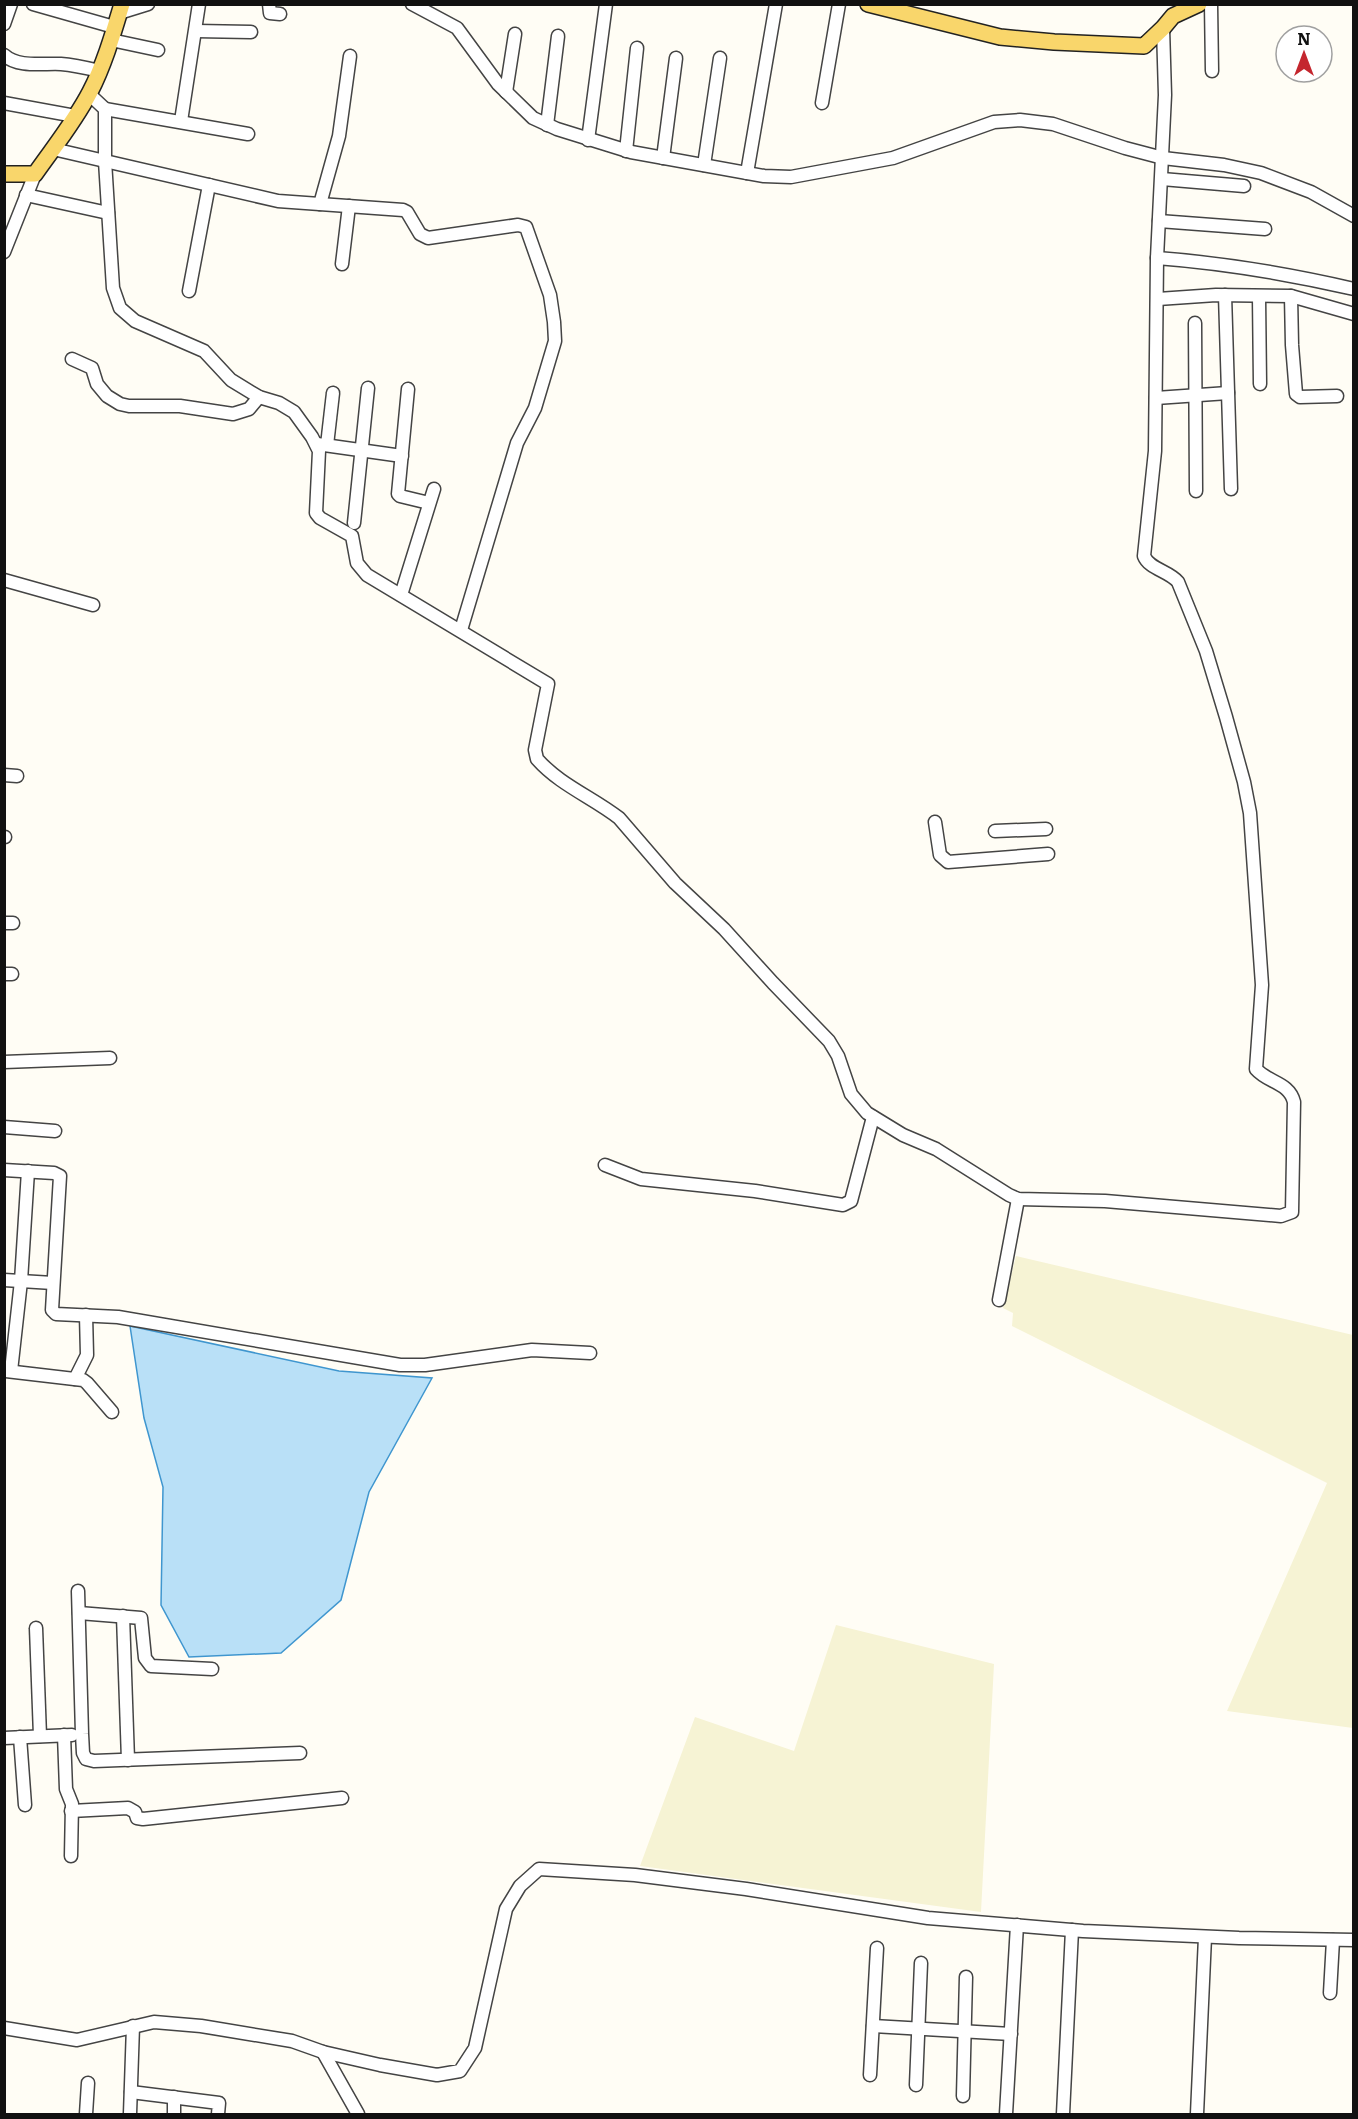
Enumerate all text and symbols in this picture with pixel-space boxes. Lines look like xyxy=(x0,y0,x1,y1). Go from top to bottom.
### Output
north arrow xyxy=(1274,24,1334,84)
text: N xyxy=(1297,26,1311,50)

